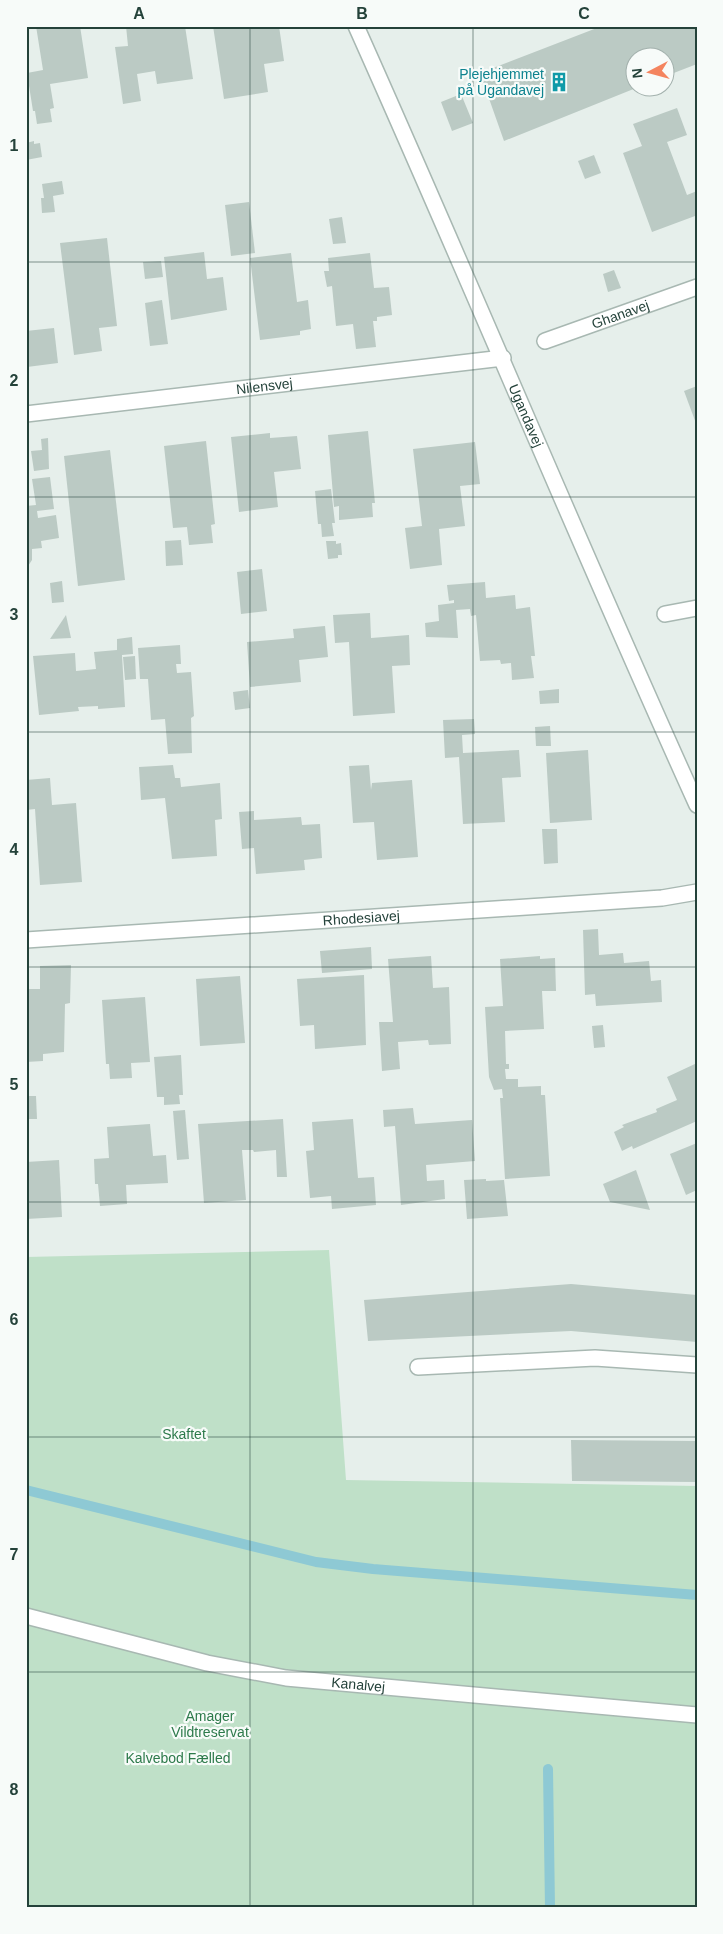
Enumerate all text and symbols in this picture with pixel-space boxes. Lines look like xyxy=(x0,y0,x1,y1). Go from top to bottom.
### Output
text: A xyxy=(133,5,145,22)
text: B xyxy=(356,5,368,22)
text: C xyxy=(578,5,590,22)
north arrow xyxy=(626,48,676,98)
place label: Plejehjemmet på Ugandavej xyxy=(458,66,544,98)
text: N xyxy=(629,67,646,79)
building icon: Plejehjemmet på Ugandavej xyxy=(548,71,570,93)
text: 1 xyxy=(10,137,19,154)
street label: Ghanavej xyxy=(589,297,651,332)
text: 2 xyxy=(10,372,19,389)
street label: Nilensvej xyxy=(235,375,294,397)
street label: Ugandavej xyxy=(505,382,547,449)
text: 3 xyxy=(10,606,19,623)
text: 4 xyxy=(10,841,19,858)
street label: Rhodesiavej xyxy=(322,907,400,928)
text: 5 xyxy=(10,1076,19,1093)
text: 6 xyxy=(10,1311,19,1328)
park label: Skaftet xyxy=(162,1426,206,1442)
text: 7 xyxy=(10,1546,19,1563)
street label: Kanalvej xyxy=(331,1674,386,1695)
park label: Amager Vildtreservat xyxy=(171,1708,249,1740)
park label: Kalvebod Fælled xyxy=(125,1750,231,1766)
text: 8 xyxy=(10,1781,19,1798)

